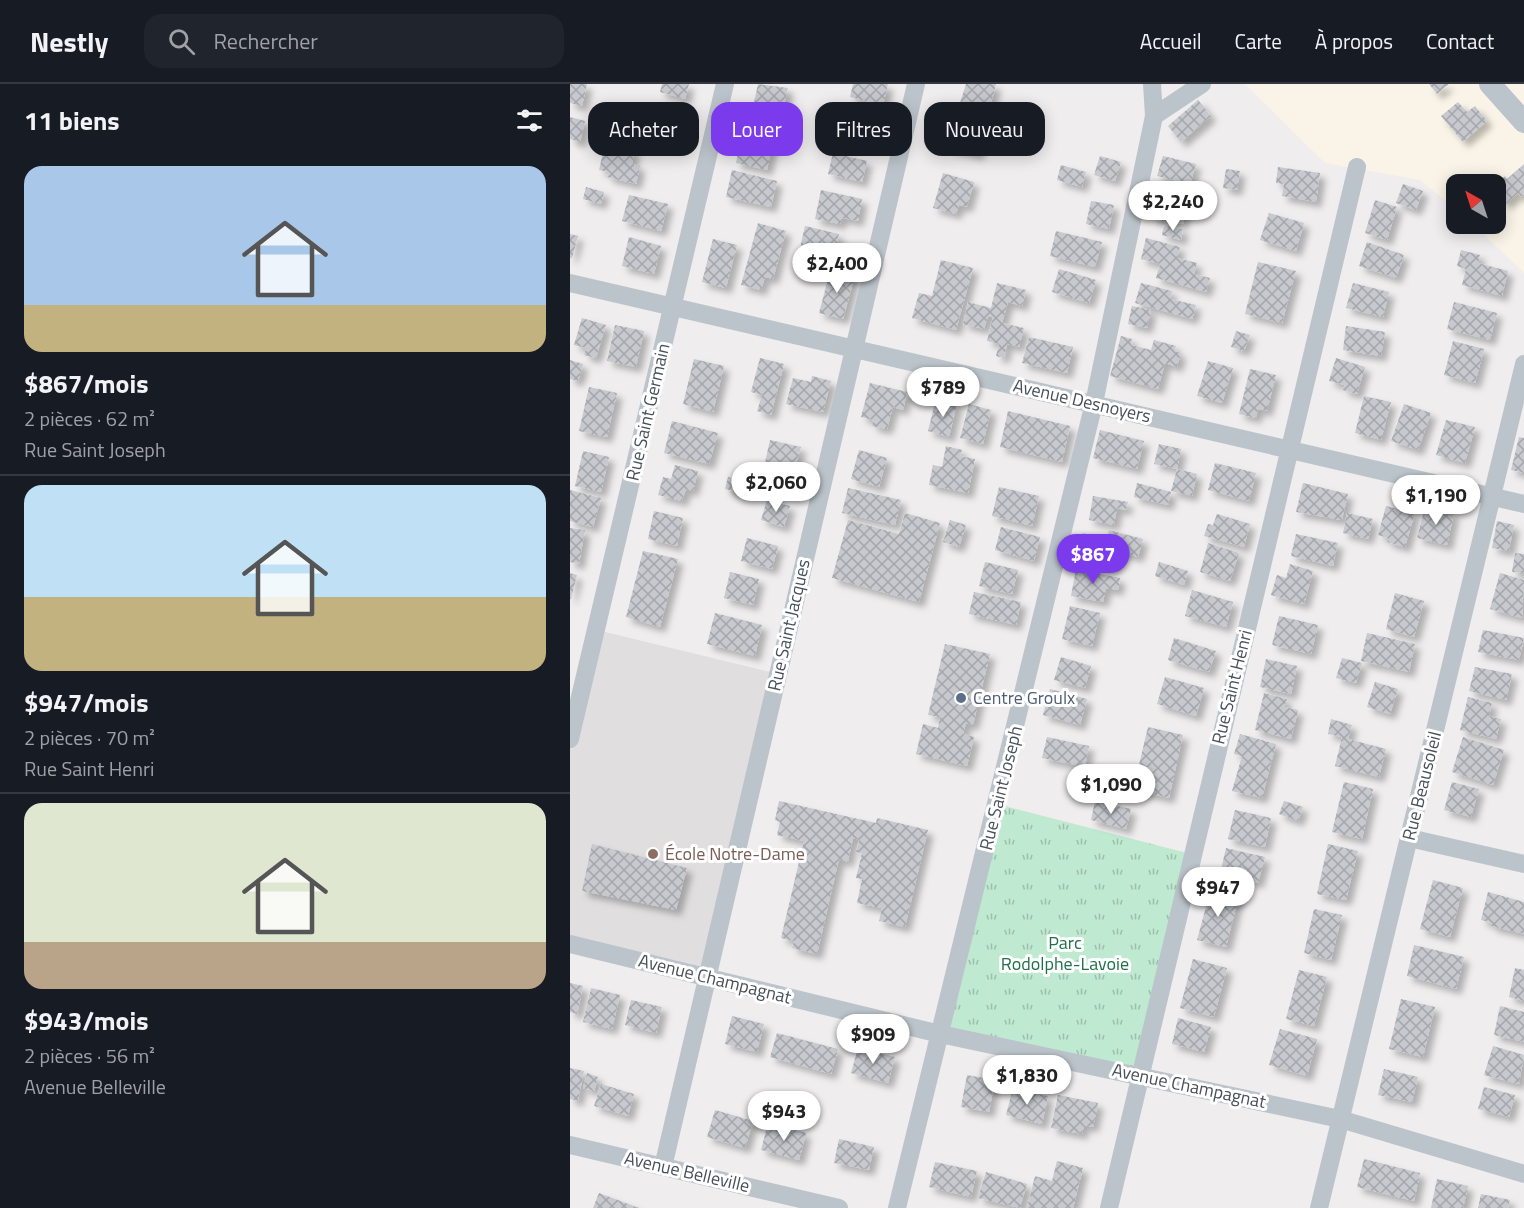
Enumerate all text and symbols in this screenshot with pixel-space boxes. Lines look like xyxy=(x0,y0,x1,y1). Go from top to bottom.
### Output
search box xyxy=(144,14,564,68)
text: Nestly xyxy=(30,20,108,63)
text: Rechercher xyxy=(213,24,318,58)
icon: search xyxy=(165,25,198,58)
text: Accueil xyxy=(1140,25,1202,57)
text: Carte xyxy=(1235,25,1282,57)
text: À propos xyxy=(1315,25,1393,57)
text: Contact xyxy=(1426,25,1494,57)
text: 11 biens xyxy=(24,101,120,140)
chip: Acheter xyxy=(588,102,699,156)
chip: Louer xyxy=(711,102,803,156)
chip: Filtres xyxy=(815,102,912,156)
chip: Nouveau xyxy=(924,102,1045,156)
icon: filters xyxy=(513,104,546,137)
north arrow xyxy=(1446,174,1506,234)
map controls xyxy=(1446,174,1506,234)
pin: $2,240 xyxy=(1124,181,1222,232)
text: $2,240 xyxy=(1142,185,1204,216)
icon: home xyxy=(231,205,339,313)
pin: $2,400 xyxy=(788,243,886,294)
text: $2,400 xyxy=(806,247,868,278)
street label: Rue Saint Germain xyxy=(619,340,676,483)
text: $867/mois xyxy=(24,364,148,403)
pin: $789 xyxy=(907,367,979,418)
text: $789 xyxy=(921,371,965,402)
street label: Avenue Desnoyers xyxy=(1011,372,1154,429)
text: 2 pièces · 62 m² xyxy=(24,403,155,434)
text: Rue Saint Joseph xyxy=(24,434,166,465)
pin: $2,060 xyxy=(727,462,825,513)
text: $2,060 xyxy=(745,466,807,497)
pin: $1,190 xyxy=(1387,475,1485,526)
text: $1,190 xyxy=(1405,479,1467,510)
icon: home xyxy=(231,524,339,632)
pin: $867 xyxy=(1057,534,1129,585)
text: $867 xyxy=(1071,538,1115,569)
street label: Rue Saint Jacques xyxy=(760,556,817,694)
street label: Rue Saint Henri xyxy=(1204,627,1259,747)
text: $947/mois xyxy=(24,683,148,722)
place label: Centre Groulx xyxy=(973,684,1075,711)
marker: Centre Groulx xyxy=(954,691,968,705)
text: 2 pièces · 70 m² xyxy=(24,722,155,753)
street label: Rue Saint Joseph xyxy=(972,723,1029,853)
street label: Rue Beausoleil xyxy=(1395,728,1448,843)
text: Rue Saint Henri xyxy=(24,753,154,784)
pin: $1,090 xyxy=(1062,764,1160,815)
text: $1,090 xyxy=(1080,768,1142,799)
place label: École Notre-Dame xyxy=(665,840,805,867)
icon: home xyxy=(231,842,339,950)
marker: École Notre-Dame xyxy=(646,847,660,861)
pin: $947 xyxy=(1182,867,1254,918)
text: $947 xyxy=(1196,871,1240,902)
park label: Parc Rodolphe-Lavoie xyxy=(1001,929,1129,977)
street label: Avenue Champagnat xyxy=(636,946,795,1011)
text: $943/mois xyxy=(24,1001,148,1040)
pin: $909 xyxy=(837,1014,909,1065)
text: $909 xyxy=(851,1018,895,1049)
text: 2 pièces · 56 m² xyxy=(24,1040,155,1071)
pin: $1,830 xyxy=(978,1055,1076,1106)
street label: Avenue Champagnat xyxy=(1110,1056,1269,1115)
text: $1,830 xyxy=(996,1059,1058,1090)
text: Avenue Belleville xyxy=(24,1071,166,1102)
pin: $943 xyxy=(748,1091,820,1142)
text: $943 xyxy=(762,1095,806,1126)
street label: Avenue Belleville xyxy=(622,1144,752,1199)

